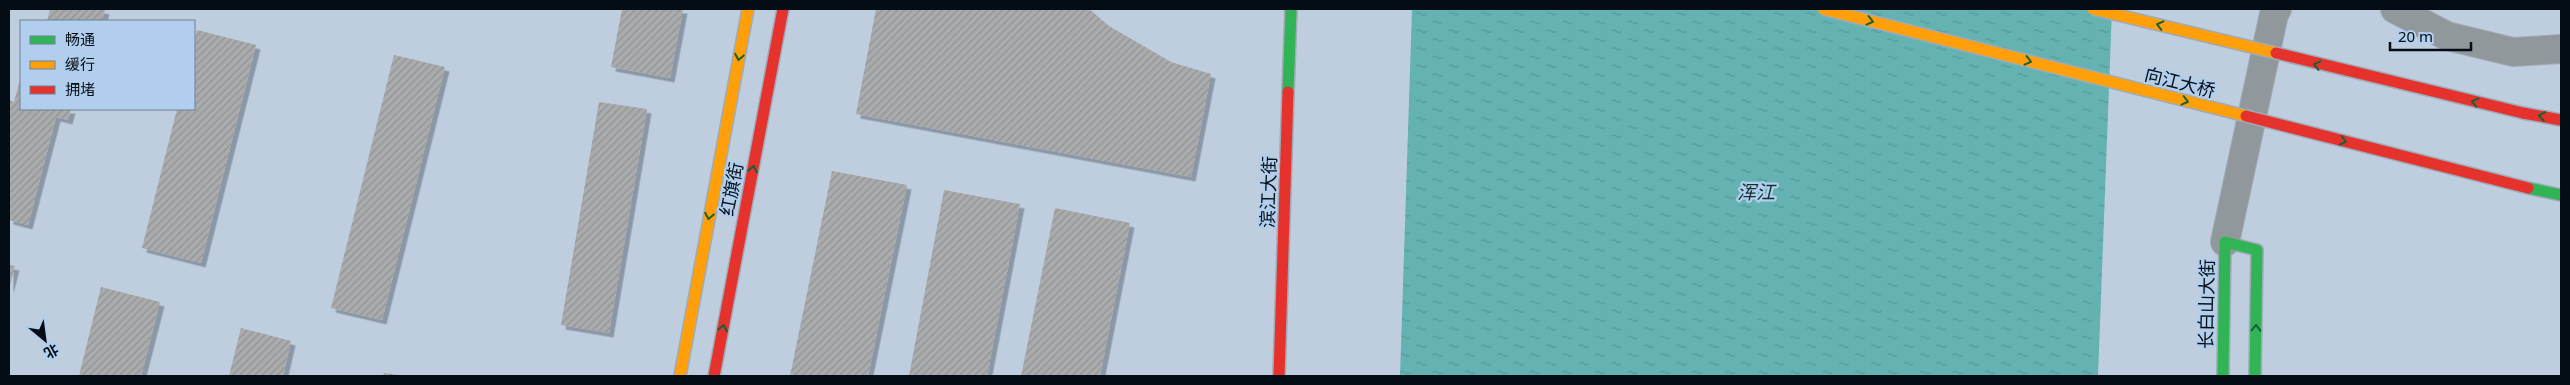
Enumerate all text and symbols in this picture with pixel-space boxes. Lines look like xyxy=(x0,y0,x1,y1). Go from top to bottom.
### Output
one-way arrow xyxy=(1866,15,1875,26)
legend xyxy=(20,20,195,110)
scale bar xyxy=(2390,20,2471,52)
one-way arrow xyxy=(2156,21,2164,31)
text: 20 m xyxy=(2398,26,2433,46)
text: 畅通 xyxy=(65,29,95,49)
one-way arrow xyxy=(734,52,745,61)
text: 缓行 xyxy=(65,54,95,74)
one-way arrow xyxy=(2023,55,2032,66)
one-way arrow xyxy=(2313,60,2322,71)
street label: 向江大桥 xyxy=(2142,62,2218,102)
text: 拥堵 xyxy=(65,79,95,99)
one-way arrow xyxy=(2181,95,2190,106)
one-way arrow xyxy=(2471,97,2480,108)
one-way arrow xyxy=(2538,112,2546,122)
one-way arrow xyxy=(2338,135,2347,146)
street label: 滨江大街 xyxy=(1255,156,1281,228)
street label: 红旗街 xyxy=(714,160,748,218)
one-way arrow xyxy=(747,164,758,173)
water label: 浑江 xyxy=(1737,179,1777,205)
one-way arrow xyxy=(705,212,715,221)
street label: 长白山大街 xyxy=(2193,259,2219,349)
north arrow xyxy=(20,315,70,365)
one-way arrow xyxy=(2250,323,2261,331)
one-way arrow xyxy=(717,324,728,333)
text: 北 xyxy=(41,340,62,364)

